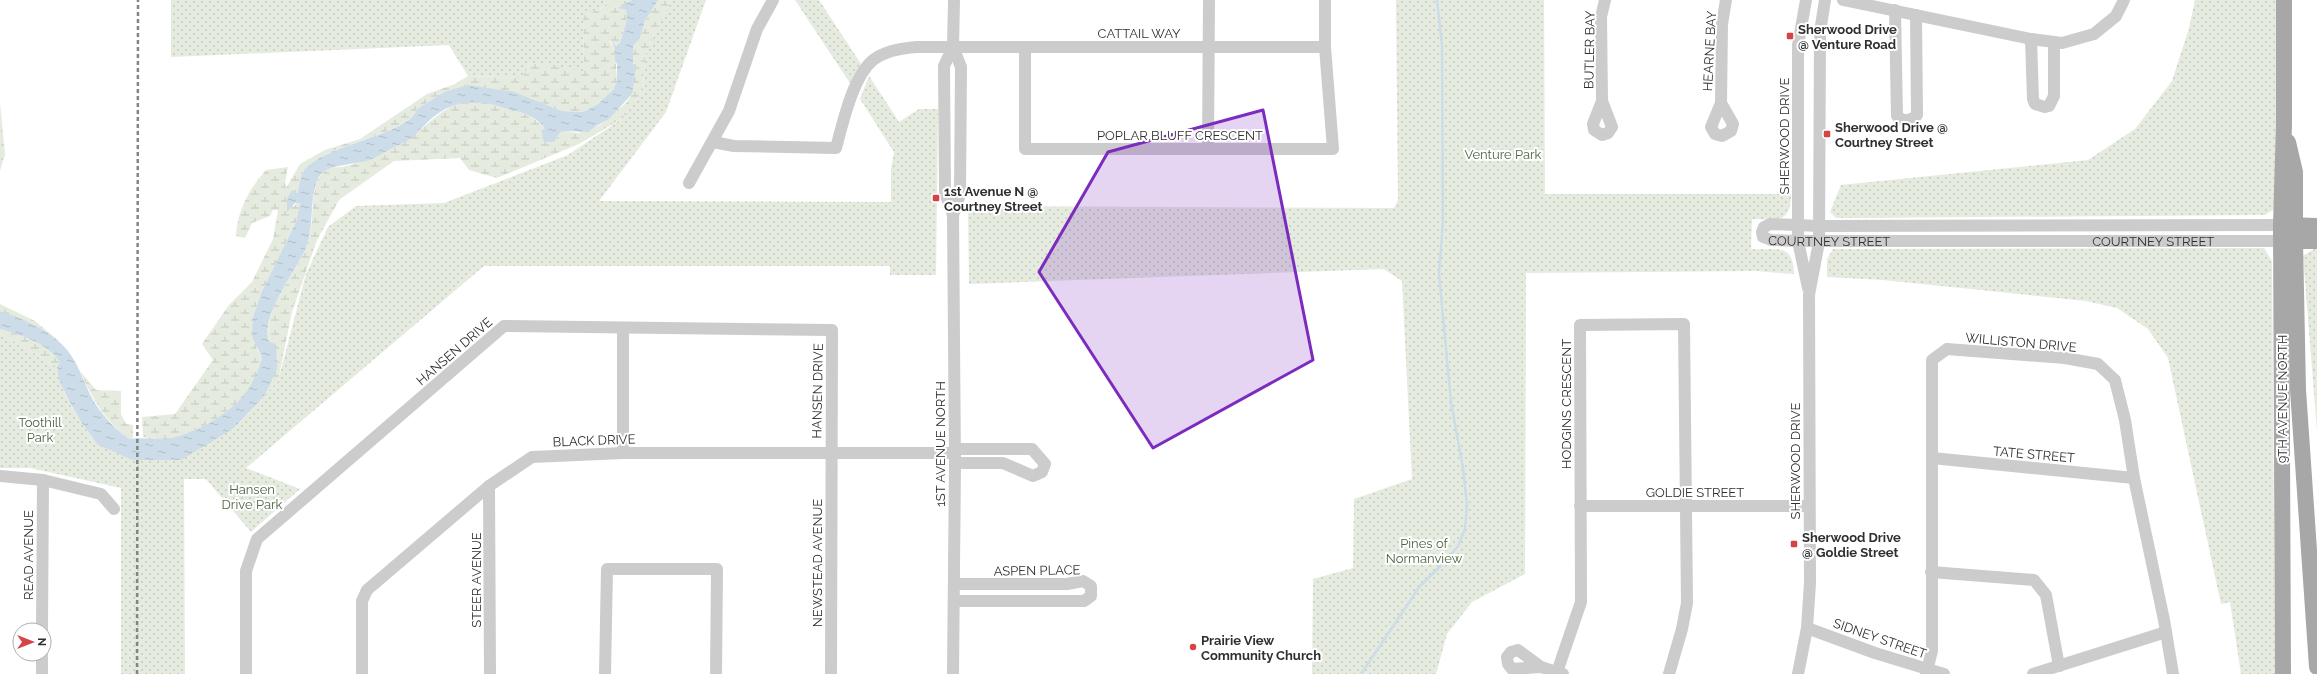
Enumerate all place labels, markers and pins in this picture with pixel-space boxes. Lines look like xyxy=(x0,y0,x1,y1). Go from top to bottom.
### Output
place label: Sherwood Drive @ Venture Road xyxy=(1798,22,1897,52)
marker: Sherwood Drive @ Venture Road xyxy=(1785,31,1795,41)
place label: Sherwood Drive @ Courtney Street xyxy=(1835,120,1948,150)
marker: Sherwood Drive @ Courtney Street xyxy=(1822,129,1832,139)
place label: 1st Avenue N @ Courtney Street xyxy=(944,184,1042,214)
marker: 1st Avenue N @ Courtney Street xyxy=(931,193,941,203)
place label: Sherwood Drive @ Goldie Street xyxy=(1802,530,1901,560)
marker: Sherwood Drive @ Goldie Street xyxy=(1789,539,1799,549)
place label: Prairie View Community Church xyxy=(1201,633,1321,663)
marker: Prairie View Community Church xyxy=(1188,642,1198,652)

